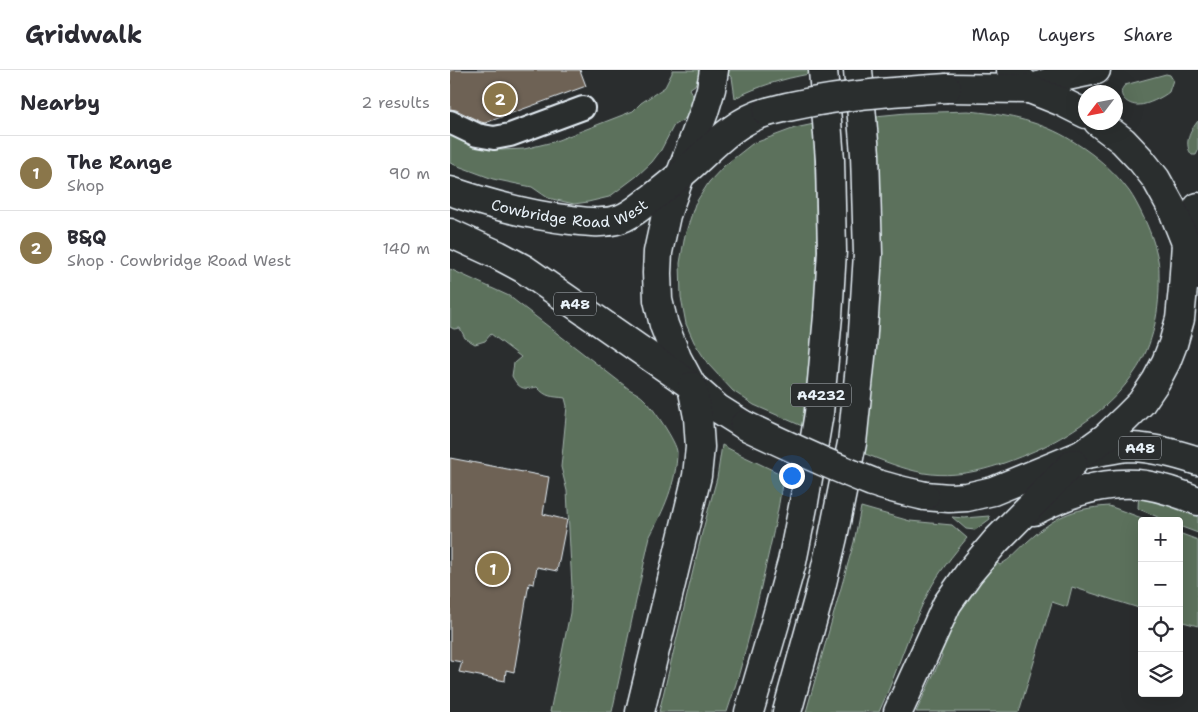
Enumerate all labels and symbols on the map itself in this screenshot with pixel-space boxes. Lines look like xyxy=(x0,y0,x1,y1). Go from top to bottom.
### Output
pin: 2 xyxy=(484,80,516,118)
north arrow xyxy=(1078,85,1123,130)
street label: Cowbridge Road West xyxy=(487,190,649,210)
text: Cowbridge Road West xyxy=(489,194,652,232)
road number: A48 xyxy=(554,292,596,315)
road number: A4232 xyxy=(791,384,851,406)
road number: A48 xyxy=(1119,436,1161,459)
your location xyxy=(779,463,805,489)
pin: 1 xyxy=(477,550,509,588)

